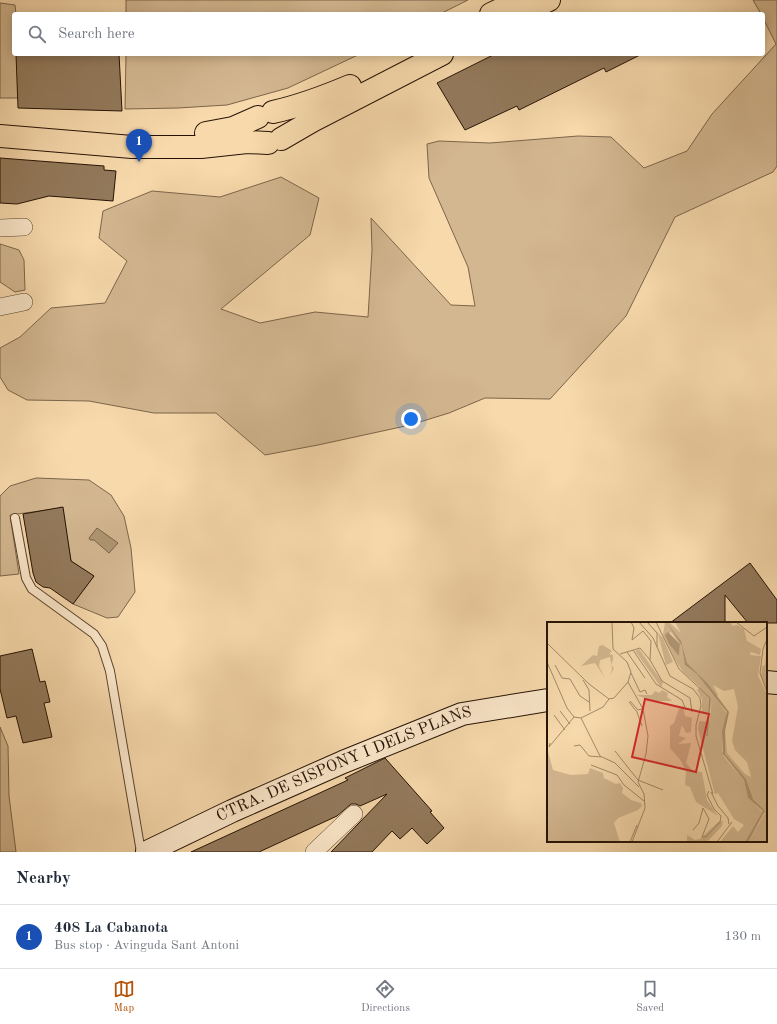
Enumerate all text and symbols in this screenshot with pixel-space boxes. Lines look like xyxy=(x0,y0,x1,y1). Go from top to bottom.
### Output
search box xyxy=(12,12,765,56)
icon: search xyxy=(26,23,48,45)
text: Search here xyxy=(58,27,135,42)
pin: 1 xyxy=(126,129,152,162)
your location xyxy=(401,409,421,429)
inset map xyxy=(547,622,767,842)
street label: CTRA. DE SISPONY I DELS PLANS xyxy=(214,705,473,825)
text: Nearby xyxy=(16,870,71,887)
text: 408 La Cabanota xyxy=(54,921,168,936)
text: 1 xyxy=(25,930,33,943)
text: 130 m xyxy=(724,930,761,943)
text: Bus stop · Avinguda Sant Antoni xyxy=(54,939,239,952)
tab: Map xyxy=(113,978,135,1016)
tab: Directions xyxy=(361,978,410,1016)
tab: Saved xyxy=(636,978,664,1016)

